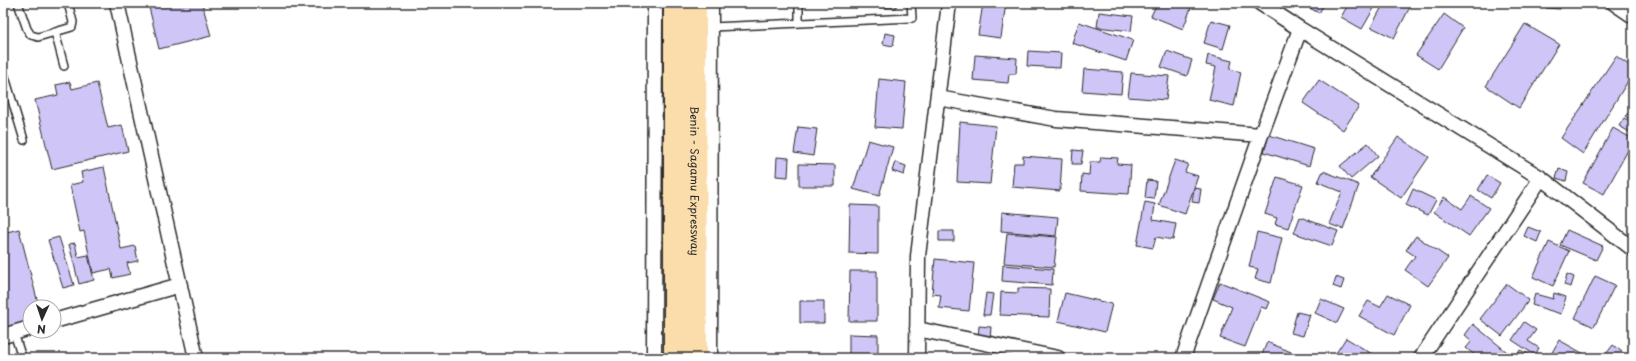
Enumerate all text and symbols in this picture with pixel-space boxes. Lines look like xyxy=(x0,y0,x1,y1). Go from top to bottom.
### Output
street label: Benin - Sagamu Expressway xyxy=(687,106,704,256)
north arrow xyxy=(22,299,62,339)
text: N xyxy=(36,321,46,338)

